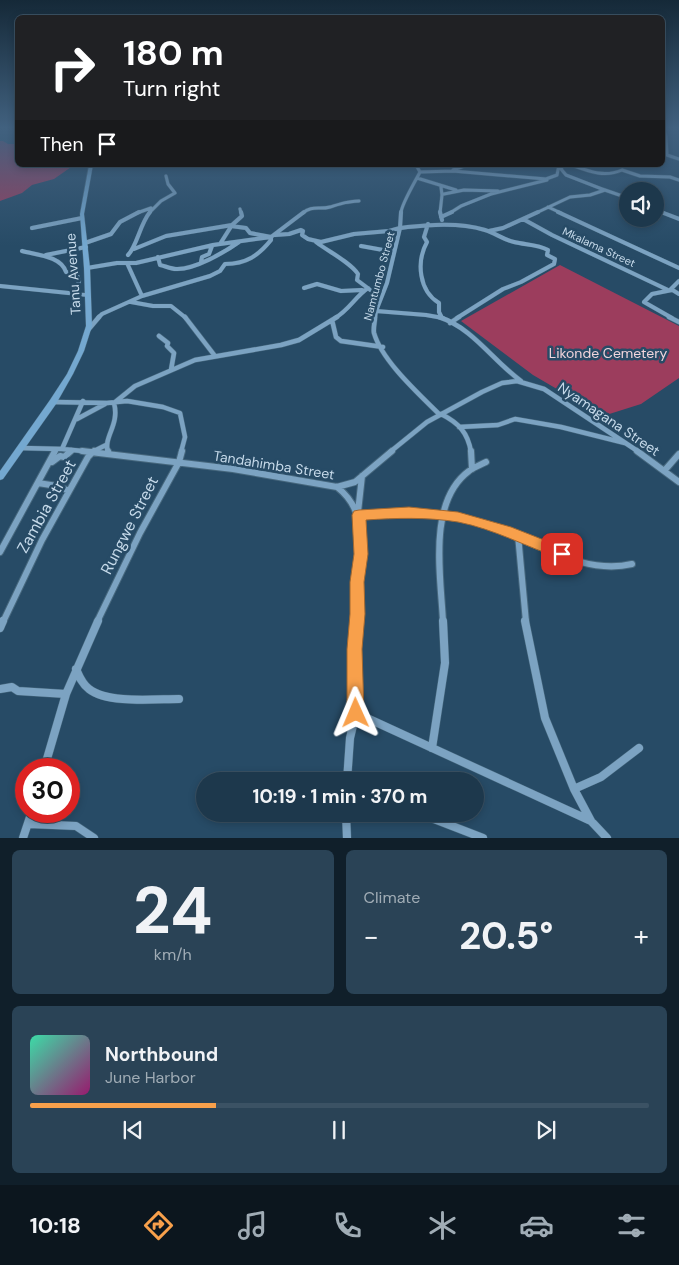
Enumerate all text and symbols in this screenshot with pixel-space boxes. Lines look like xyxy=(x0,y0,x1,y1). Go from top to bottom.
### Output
text: 180 m xyxy=(123,30,224,76)
icon: right xyxy=(40,35,105,100)
text: Turn right xyxy=(123,74,220,103)
icon: arrive xyxy=(93,130,121,158)
text: Then xyxy=(40,132,83,157)
map controls xyxy=(619,182,664,227)
button: sound xyxy=(619,182,664,227)
street label: Mkalama Street xyxy=(560,224,638,270)
street label: Namtumbo Street xyxy=(360,230,398,322)
street label: Tanu Avenue xyxy=(61,233,85,315)
park label: Likonde Cemetery xyxy=(549,344,667,362)
street label: Nyamagana Street xyxy=(555,378,663,460)
street label: Tandahimba Street xyxy=(212,447,336,483)
street label: Zambia Street xyxy=(12,456,81,557)
street label: Rungwe Street xyxy=(96,473,163,578)
pin xyxy=(541,533,583,575)
icon: arrive xyxy=(548,540,576,568)
position arrow xyxy=(329,686,381,738)
speed limit sign: 30 xyxy=(15,758,80,823)
text: 10:19 · 1 min · 370 m xyxy=(253,784,427,809)
text: 24 xyxy=(133,869,212,953)
text: Climate xyxy=(364,887,420,908)
text: 20.5° xyxy=(459,911,553,961)
text: − xyxy=(364,918,379,955)
text: + xyxy=(634,918,649,955)
text: km/h xyxy=(154,944,192,965)
text: Northbound xyxy=(105,1042,218,1067)
text: June Harbor xyxy=(105,1067,196,1088)
icon: previous xyxy=(119,1116,147,1144)
icon: pause xyxy=(325,1116,353,1144)
icon: next xyxy=(532,1116,560,1144)
icon: directions xyxy=(141,1208,176,1243)
icon: music xyxy=(235,1208,270,1243)
icon: phone xyxy=(330,1208,365,1243)
icon: climate xyxy=(425,1208,460,1243)
icon: car xyxy=(519,1208,554,1243)
icon: filters xyxy=(614,1208,649,1243)
text: 10:18 xyxy=(30,1211,81,1240)

